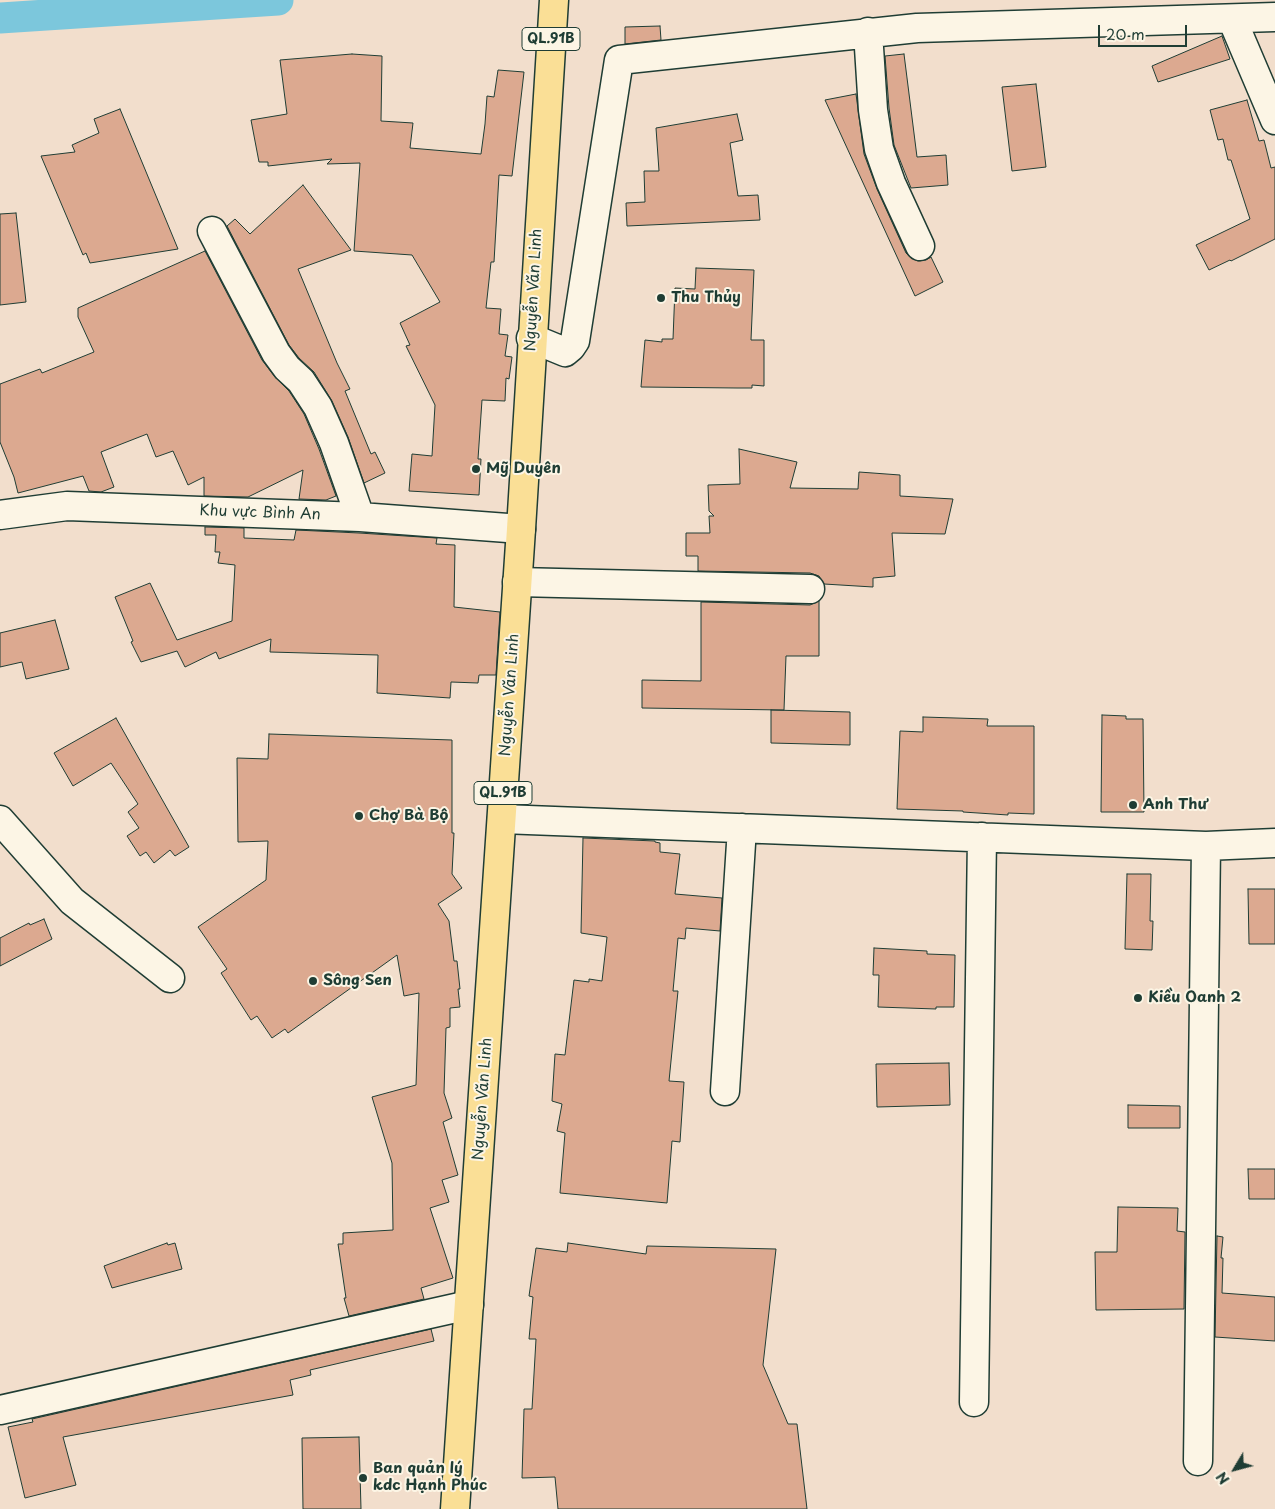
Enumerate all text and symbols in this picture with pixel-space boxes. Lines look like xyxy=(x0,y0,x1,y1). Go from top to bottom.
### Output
scale bar xyxy=(1100,15,1189,47)
text: 20 m xyxy=(1106,22,1145,45)
road number: QL.91B xyxy=(522,28,580,50)
street label: Nguyễn Văn Linh xyxy=(522,228,546,352)
place label: Thu Thủy xyxy=(671,289,741,307)
marker: Thu Thủy xyxy=(655,292,667,304)
place label: Mỹ Duyên xyxy=(486,460,561,478)
marker: Mỹ Duyên xyxy=(470,463,482,475)
street label: Khu vực Bình An xyxy=(199,502,321,524)
street label: Nguyễn Văn Linh xyxy=(497,633,523,757)
road number: QL.91B xyxy=(474,781,532,804)
place label: Anh Thư xyxy=(1143,796,1208,814)
marker: Anh Thư xyxy=(1127,799,1139,811)
place label: Chợ Bà Bộ xyxy=(369,807,448,825)
marker: Chợ Bà Bộ xyxy=(353,810,365,822)
place label: Sông Sen xyxy=(323,972,392,990)
marker: Sông Sen xyxy=(307,975,319,987)
place label: Kiều Oanh 2 xyxy=(1148,989,1241,1007)
marker: Kiều Oanh 2 xyxy=(1132,992,1144,1004)
street label: Nguyễn Văn Linh xyxy=(470,1037,496,1161)
north arrow xyxy=(1210,1444,1260,1494)
place label: Ban quản lý kdc Hạnh Phúc xyxy=(373,1460,487,1495)
text: N xyxy=(1211,1468,1234,1489)
marker: Ban quản lý kdc Hạnh Phúc xyxy=(357,1472,369,1484)

